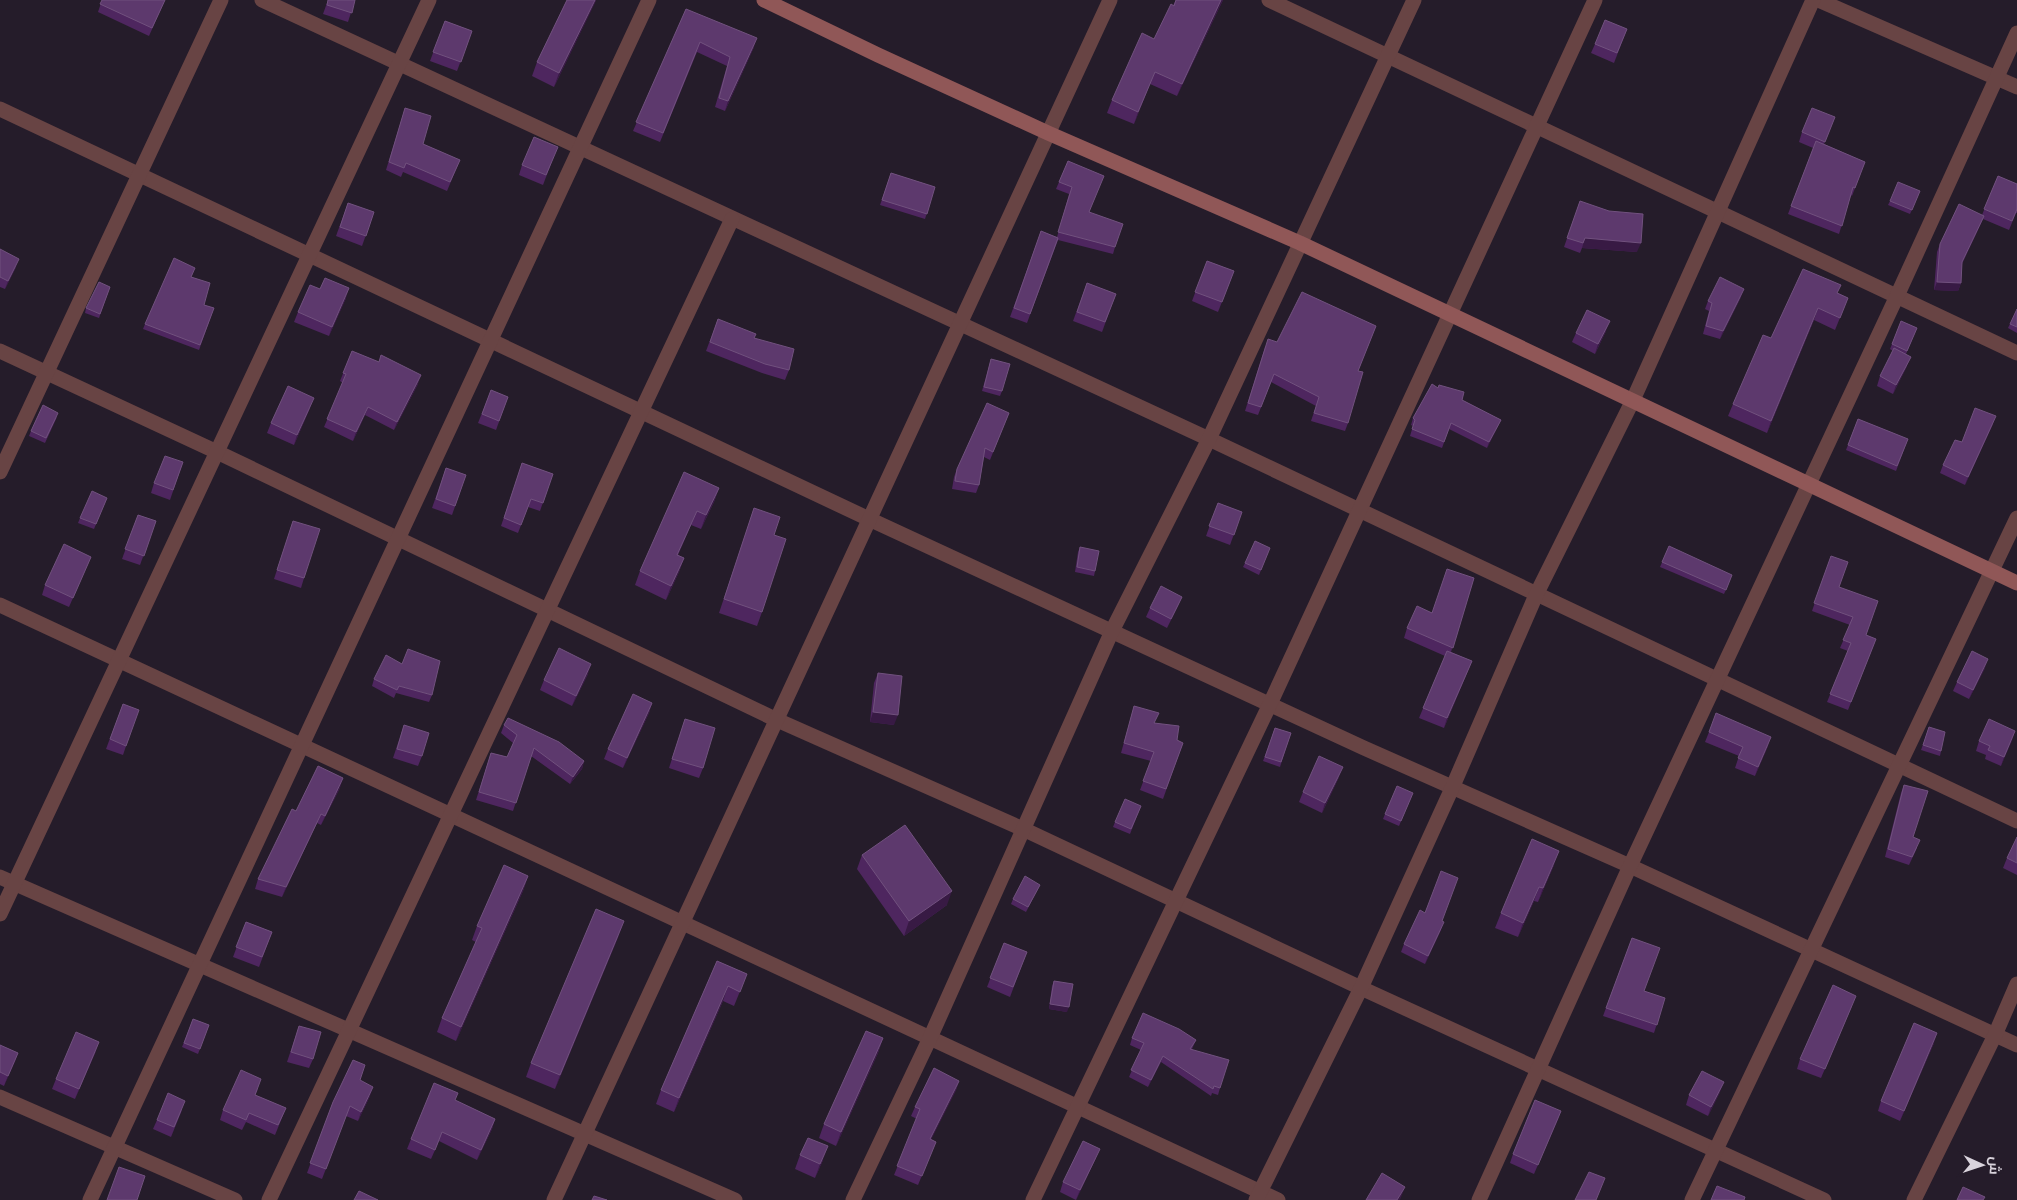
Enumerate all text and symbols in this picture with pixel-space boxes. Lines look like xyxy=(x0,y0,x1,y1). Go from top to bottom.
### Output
north arrow xyxy=(1957,1140,2007,1190)
text: ش xyxy=(1986,1156,2004,1175)

